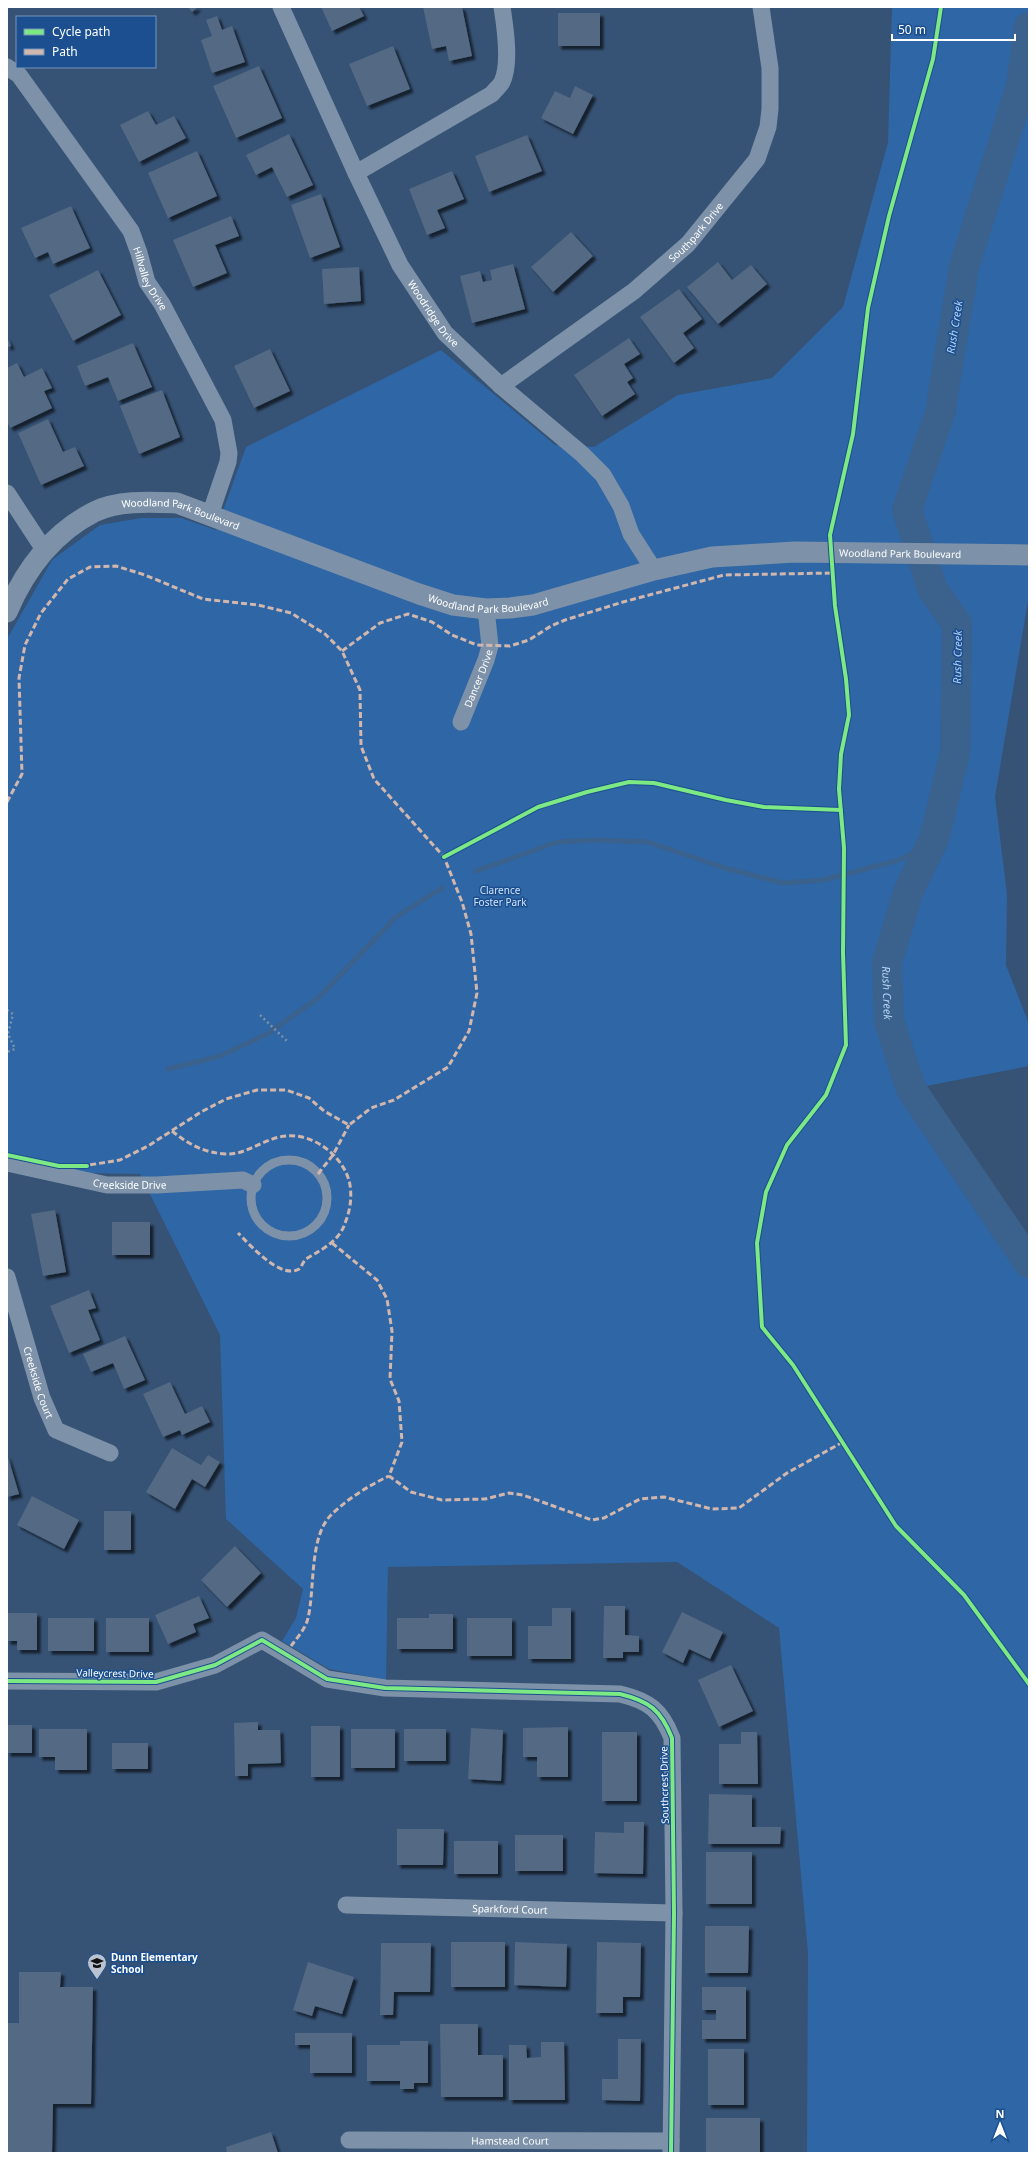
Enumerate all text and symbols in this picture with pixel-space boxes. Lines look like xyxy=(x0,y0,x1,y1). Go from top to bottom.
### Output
legend xyxy=(16,16,156,68)
scale bar xyxy=(892,16,1015,42)
text: 50 m xyxy=(898,21,926,38)
text: Cycle path xyxy=(52,23,110,40)
text: Path xyxy=(52,43,78,60)
street label: Southpark Drive xyxy=(665,199,726,265)
street label: Hillvalley Drive xyxy=(130,245,171,313)
street label: Woodridge Drive xyxy=(405,277,462,350)
water label: Rush Creek xyxy=(942,299,966,355)
street label: Woodland Park Boulevard xyxy=(121,495,242,533)
street label: Woodland Park Boulevard xyxy=(839,546,961,561)
street label: Woodland Park Boulevard xyxy=(426,590,550,616)
water label: Rush Creek xyxy=(949,629,965,684)
street label: Dancer Drive xyxy=(461,647,496,709)
park label: Clarence Foster Park xyxy=(473,883,527,909)
water label: Rush Creek xyxy=(880,966,896,1021)
street label: Creekside Drive xyxy=(92,1175,167,1192)
street label: Creekside Court xyxy=(20,1345,57,1421)
street label: Valleycrest Drive xyxy=(76,1665,154,1681)
street label: Southcrest Drive xyxy=(656,1746,672,1824)
street label: Sparkford Court xyxy=(472,1901,548,1917)
place label: Dunn Elementary School xyxy=(111,1950,198,1976)
school or university icon: Dunn Elementary School xyxy=(86,1952,108,1980)
north arrow xyxy=(980,2104,1020,2144)
text: N xyxy=(996,2106,1004,2121)
street label: Hamstead Court xyxy=(471,2133,549,2148)

